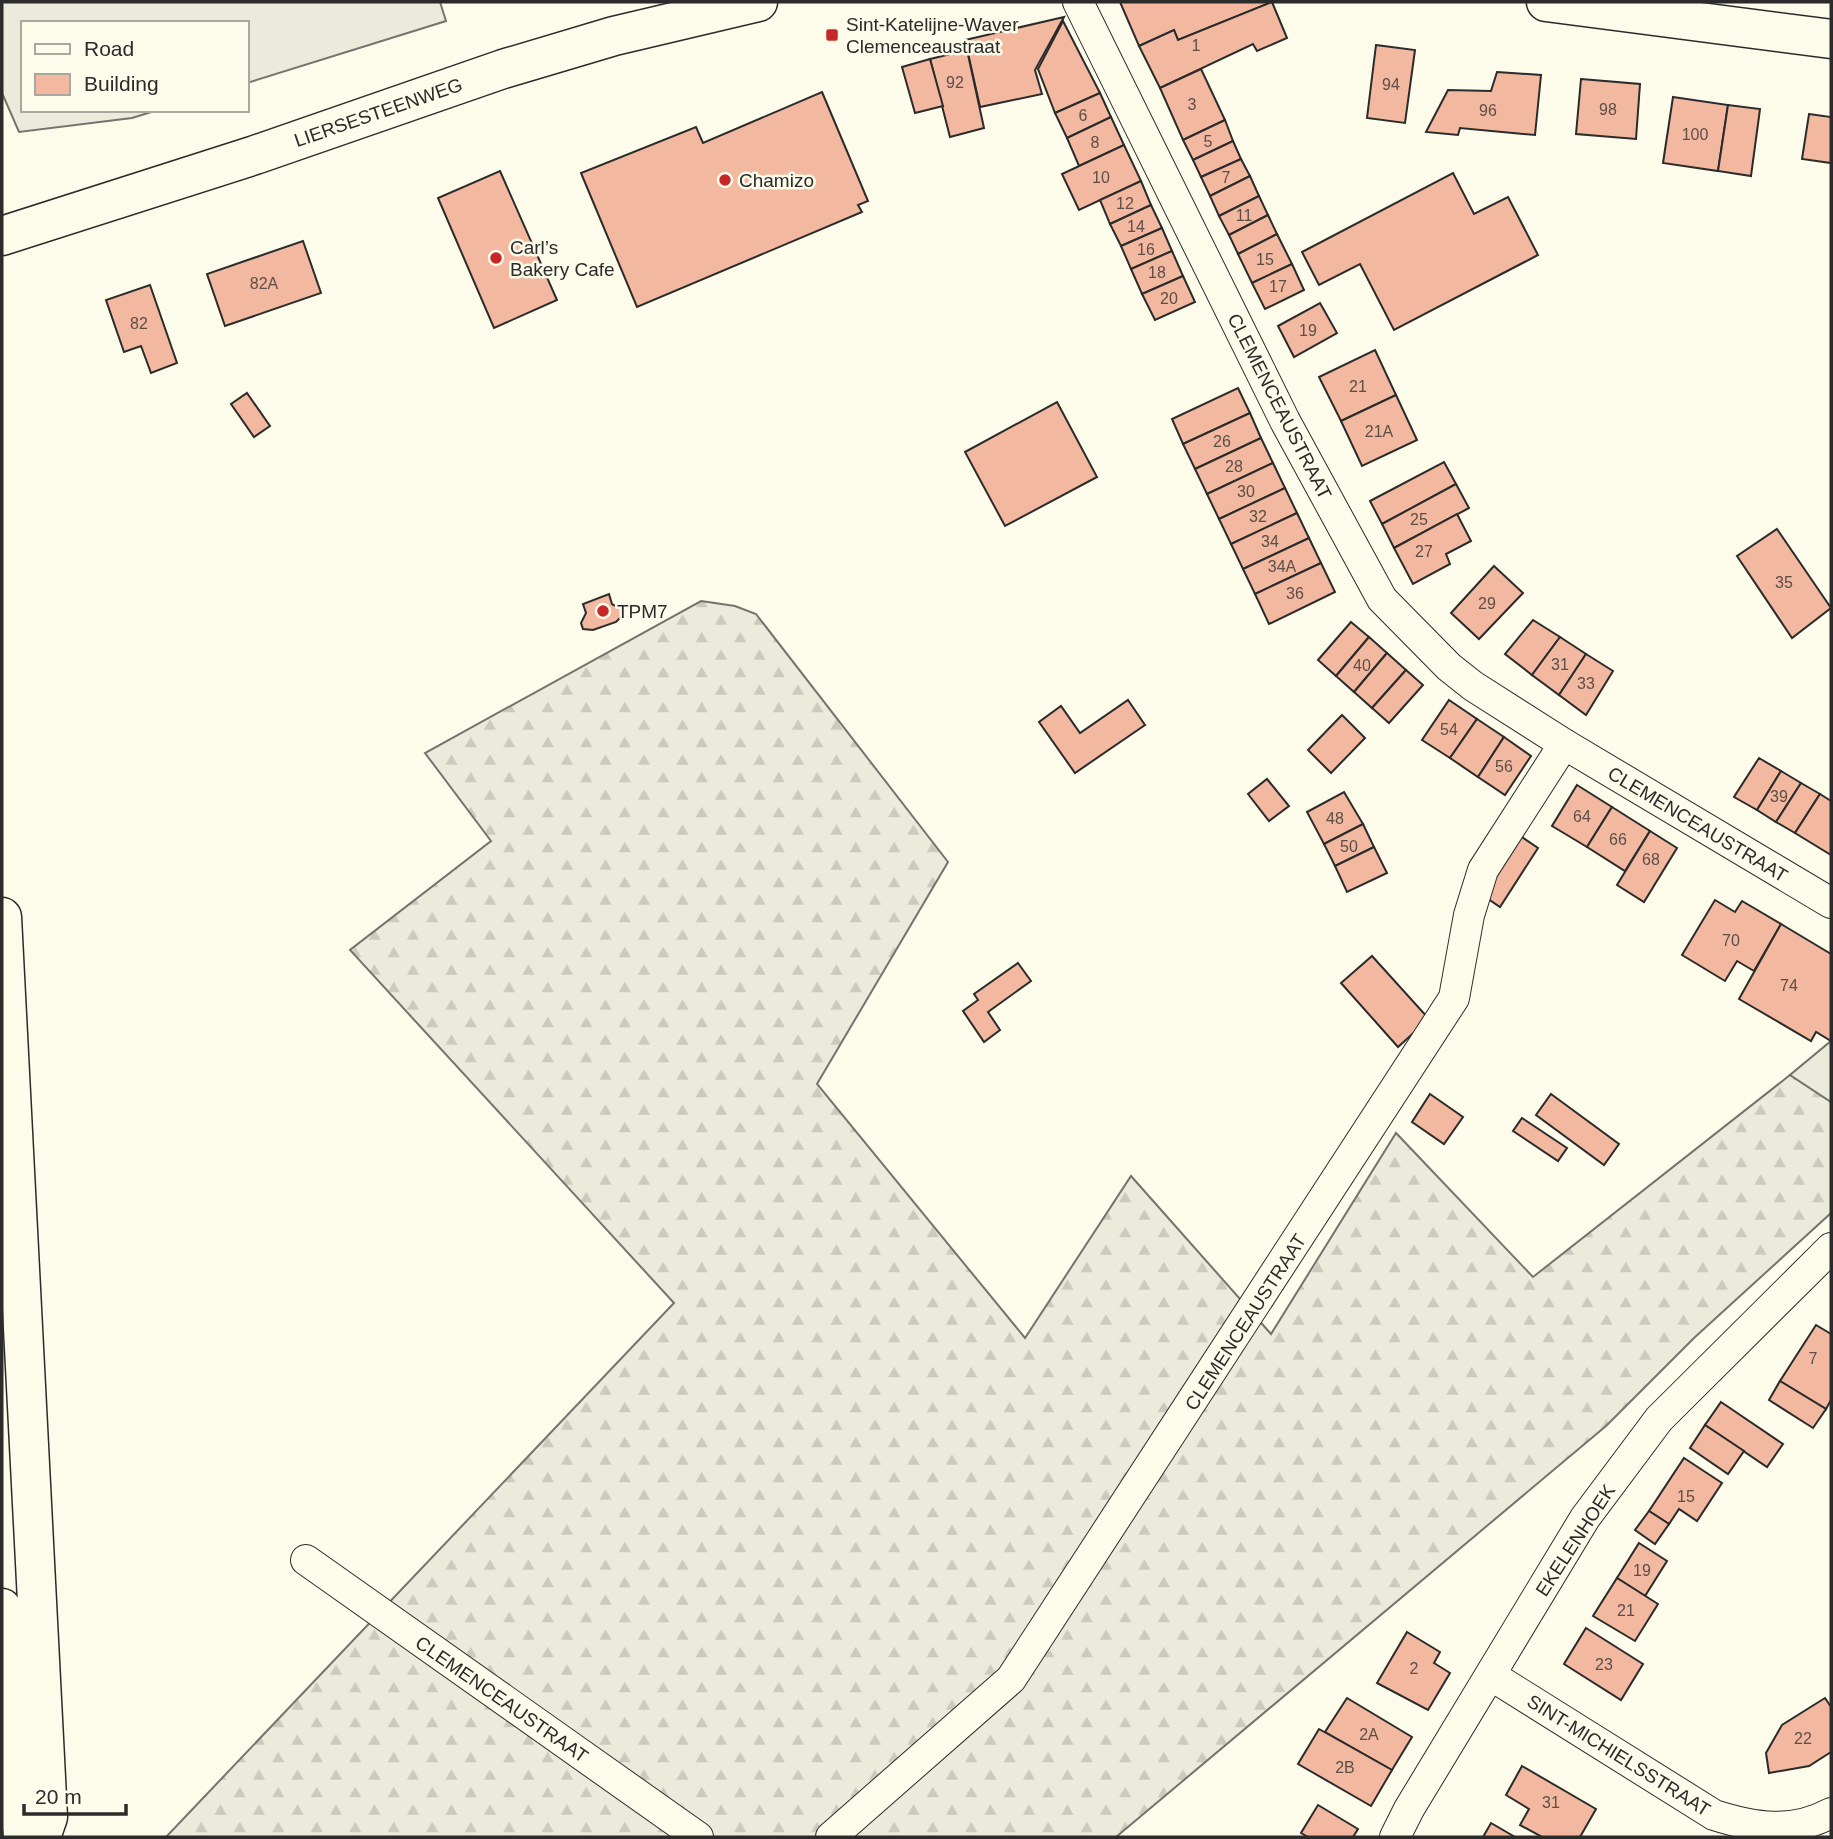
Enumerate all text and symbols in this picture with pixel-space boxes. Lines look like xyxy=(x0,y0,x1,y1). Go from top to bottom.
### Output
place label: Sint-Katelijne-Waver Clemenceaustraat xyxy=(846,14,1019,57)
legend xyxy=(21,21,248,112)
marker: Sint-Katelijne-Waver Clemenceaustraat xyxy=(824,27,840,43)
text: Road xyxy=(84,37,134,60)
house number: 1 xyxy=(1192,37,1201,54)
text: Building xyxy=(84,72,159,95)
street label: LIERSESTEENWEG xyxy=(291,74,465,151)
house number: 92 xyxy=(946,74,964,91)
house number: 94 xyxy=(1382,76,1400,93)
house number: 3 xyxy=(1188,96,1197,113)
house number: 98 xyxy=(1599,101,1617,118)
house number: 96 xyxy=(1479,102,1497,119)
house number: 6 xyxy=(1079,107,1088,124)
house number: 100 xyxy=(1682,126,1708,143)
house number: 5 xyxy=(1204,133,1213,150)
house number: 8 xyxy=(1091,134,1100,151)
house number: 10 xyxy=(1092,169,1110,186)
house number: 7 xyxy=(1222,169,1231,186)
place label: Chamizo xyxy=(739,170,814,191)
marker: Chamizo xyxy=(717,172,733,188)
house number: 12 xyxy=(1116,195,1134,212)
house number: 11 xyxy=(1236,207,1252,224)
house number: 14 xyxy=(1127,218,1145,235)
place label: Carl’s Bakery Cafe xyxy=(510,237,615,280)
house number: 16 xyxy=(1137,241,1155,258)
marker: Carl’s Bakery Cafe xyxy=(488,250,504,266)
house number: 15 xyxy=(1256,251,1274,268)
house number: 18 xyxy=(1148,264,1166,281)
house number: 82A xyxy=(250,275,279,292)
house number: 17 xyxy=(1269,278,1287,295)
house number: 20 xyxy=(1160,290,1178,307)
street label: CLEMENCEAUSTRAAT xyxy=(1224,310,1336,503)
house number: 82 xyxy=(130,315,148,332)
house number: 19 xyxy=(1299,322,1317,339)
house number: 21 xyxy=(1349,378,1367,395)
house number: 21A xyxy=(1365,423,1394,440)
house number: 26 xyxy=(1213,433,1231,450)
house number: 28 xyxy=(1225,458,1243,475)
house number: 30 xyxy=(1237,483,1255,500)
house number: 32 xyxy=(1249,508,1267,525)
house number: 25 xyxy=(1410,511,1428,528)
house number: 34 xyxy=(1261,533,1279,550)
house number: 27 xyxy=(1415,543,1433,560)
house number: 34A xyxy=(1268,558,1297,575)
house number: 35 xyxy=(1775,574,1793,591)
house number: 36 xyxy=(1286,585,1304,602)
house number: 29 xyxy=(1478,595,1496,612)
place label: TPM7 xyxy=(617,601,668,622)
marker: TPM7 xyxy=(595,603,611,619)
house number: 31 xyxy=(1551,656,1569,673)
house number: 40 xyxy=(1353,657,1371,674)
house number: 33 xyxy=(1577,675,1595,692)
house number: 54 xyxy=(1440,721,1458,738)
house number: 56 xyxy=(1495,758,1513,775)
street label: CLEMENCEAUSTRAAT xyxy=(1604,763,1792,887)
house number: 39 xyxy=(1770,788,1788,805)
house number: 64 xyxy=(1573,808,1591,825)
house number: 48 xyxy=(1326,810,1344,827)
house number: 66 xyxy=(1609,831,1627,848)
house number: 50 xyxy=(1340,838,1358,855)
house number: 68 xyxy=(1642,851,1660,868)
house number: 70 xyxy=(1722,932,1740,949)
house number: 74 xyxy=(1780,977,1798,994)
street label: CLEMENCEAUSTRAAT xyxy=(1181,1230,1310,1414)
house number: 7 xyxy=(1809,1350,1818,1367)
street label: EKELENHOEK xyxy=(1532,1480,1619,1600)
house number: 15 xyxy=(1677,1488,1695,1505)
house number: 19 xyxy=(1633,1562,1651,1579)
house number: 21 xyxy=(1617,1602,1635,1619)
street label: CLEMENCEAUSTRAAT xyxy=(412,1632,592,1767)
house number: 23 xyxy=(1595,1656,1613,1673)
house number: 2 xyxy=(1410,1660,1419,1677)
street label: SINT-MICHIELSSTRAAT xyxy=(1523,1690,1714,1821)
house number: 2A xyxy=(1359,1726,1379,1743)
house number: 22 xyxy=(1794,1730,1812,1747)
house number: 2B xyxy=(1335,1759,1355,1776)
scale bar xyxy=(24,1772,126,1816)
text: 20 m xyxy=(35,1785,82,1808)
house number: 31 xyxy=(1542,1794,1560,1811)

